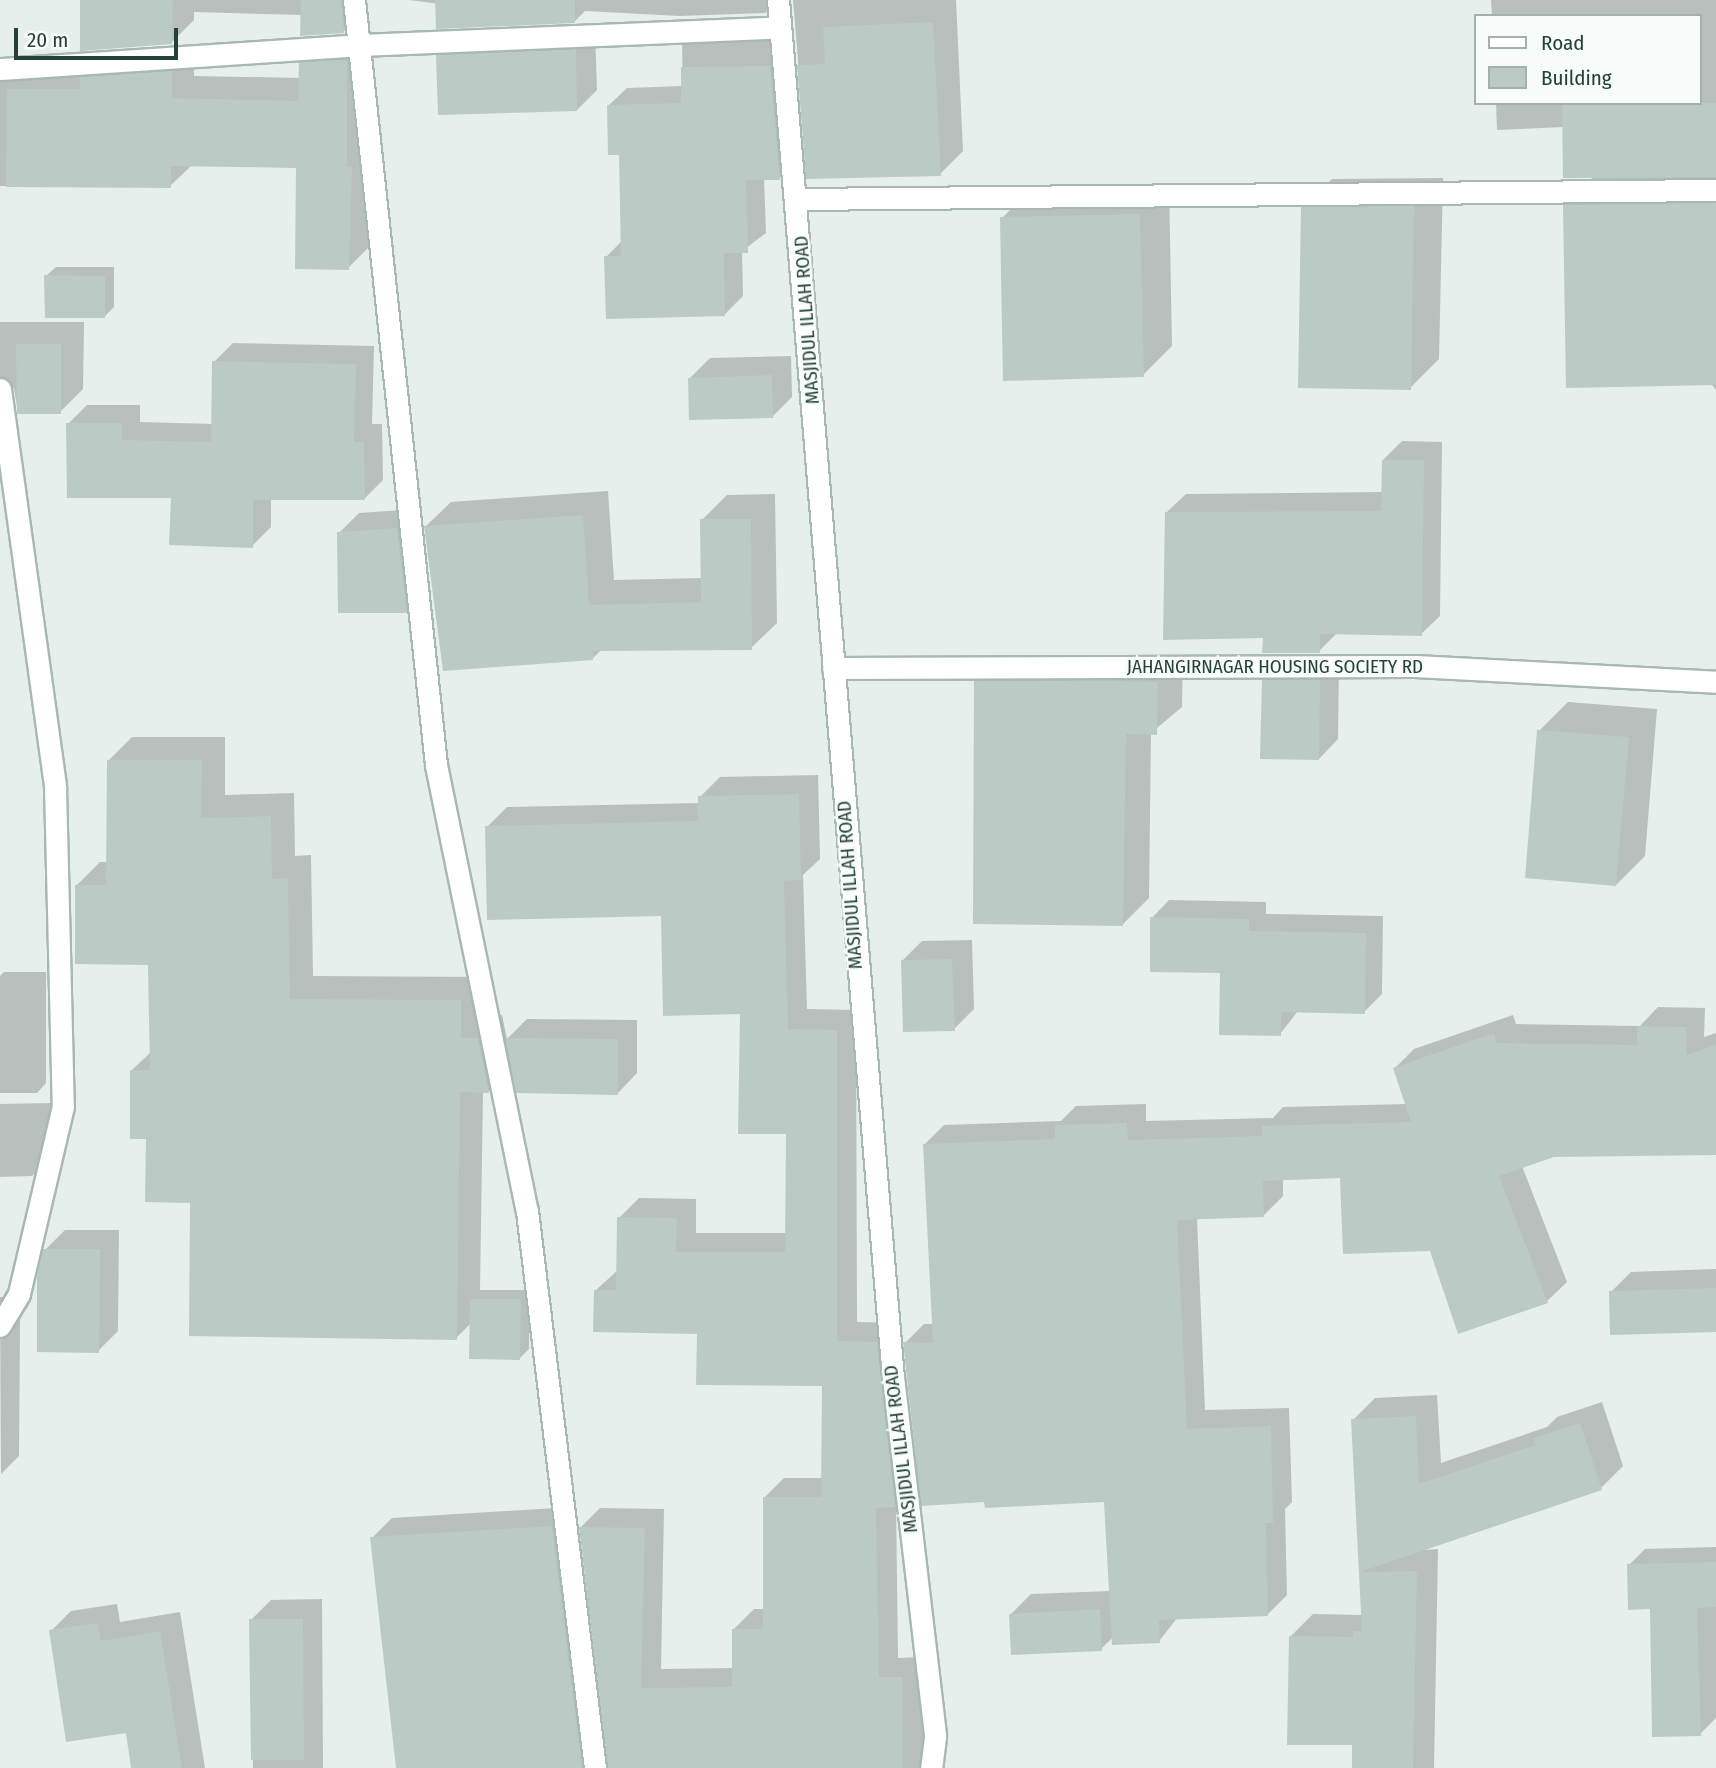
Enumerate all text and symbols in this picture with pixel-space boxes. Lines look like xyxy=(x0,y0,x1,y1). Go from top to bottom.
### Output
scale bar xyxy=(18,14,182,58)
legend xyxy=(1474,14,1702,105)
text: 20 m xyxy=(27,27,68,53)
text: Road xyxy=(1541,30,1585,56)
text: Building xyxy=(1541,65,1612,91)
street label: MASJIDUL ILLAH ROAD xyxy=(790,235,824,405)
street label: JAHANGIRNAGAR HOUSING SOCIETY RD xyxy=(1127,656,1423,678)
street label: MASJIDUL ILLAH ROAD xyxy=(833,800,867,970)
street label: MASJIDUL ILLAH ROAD xyxy=(879,1364,923,1534)

